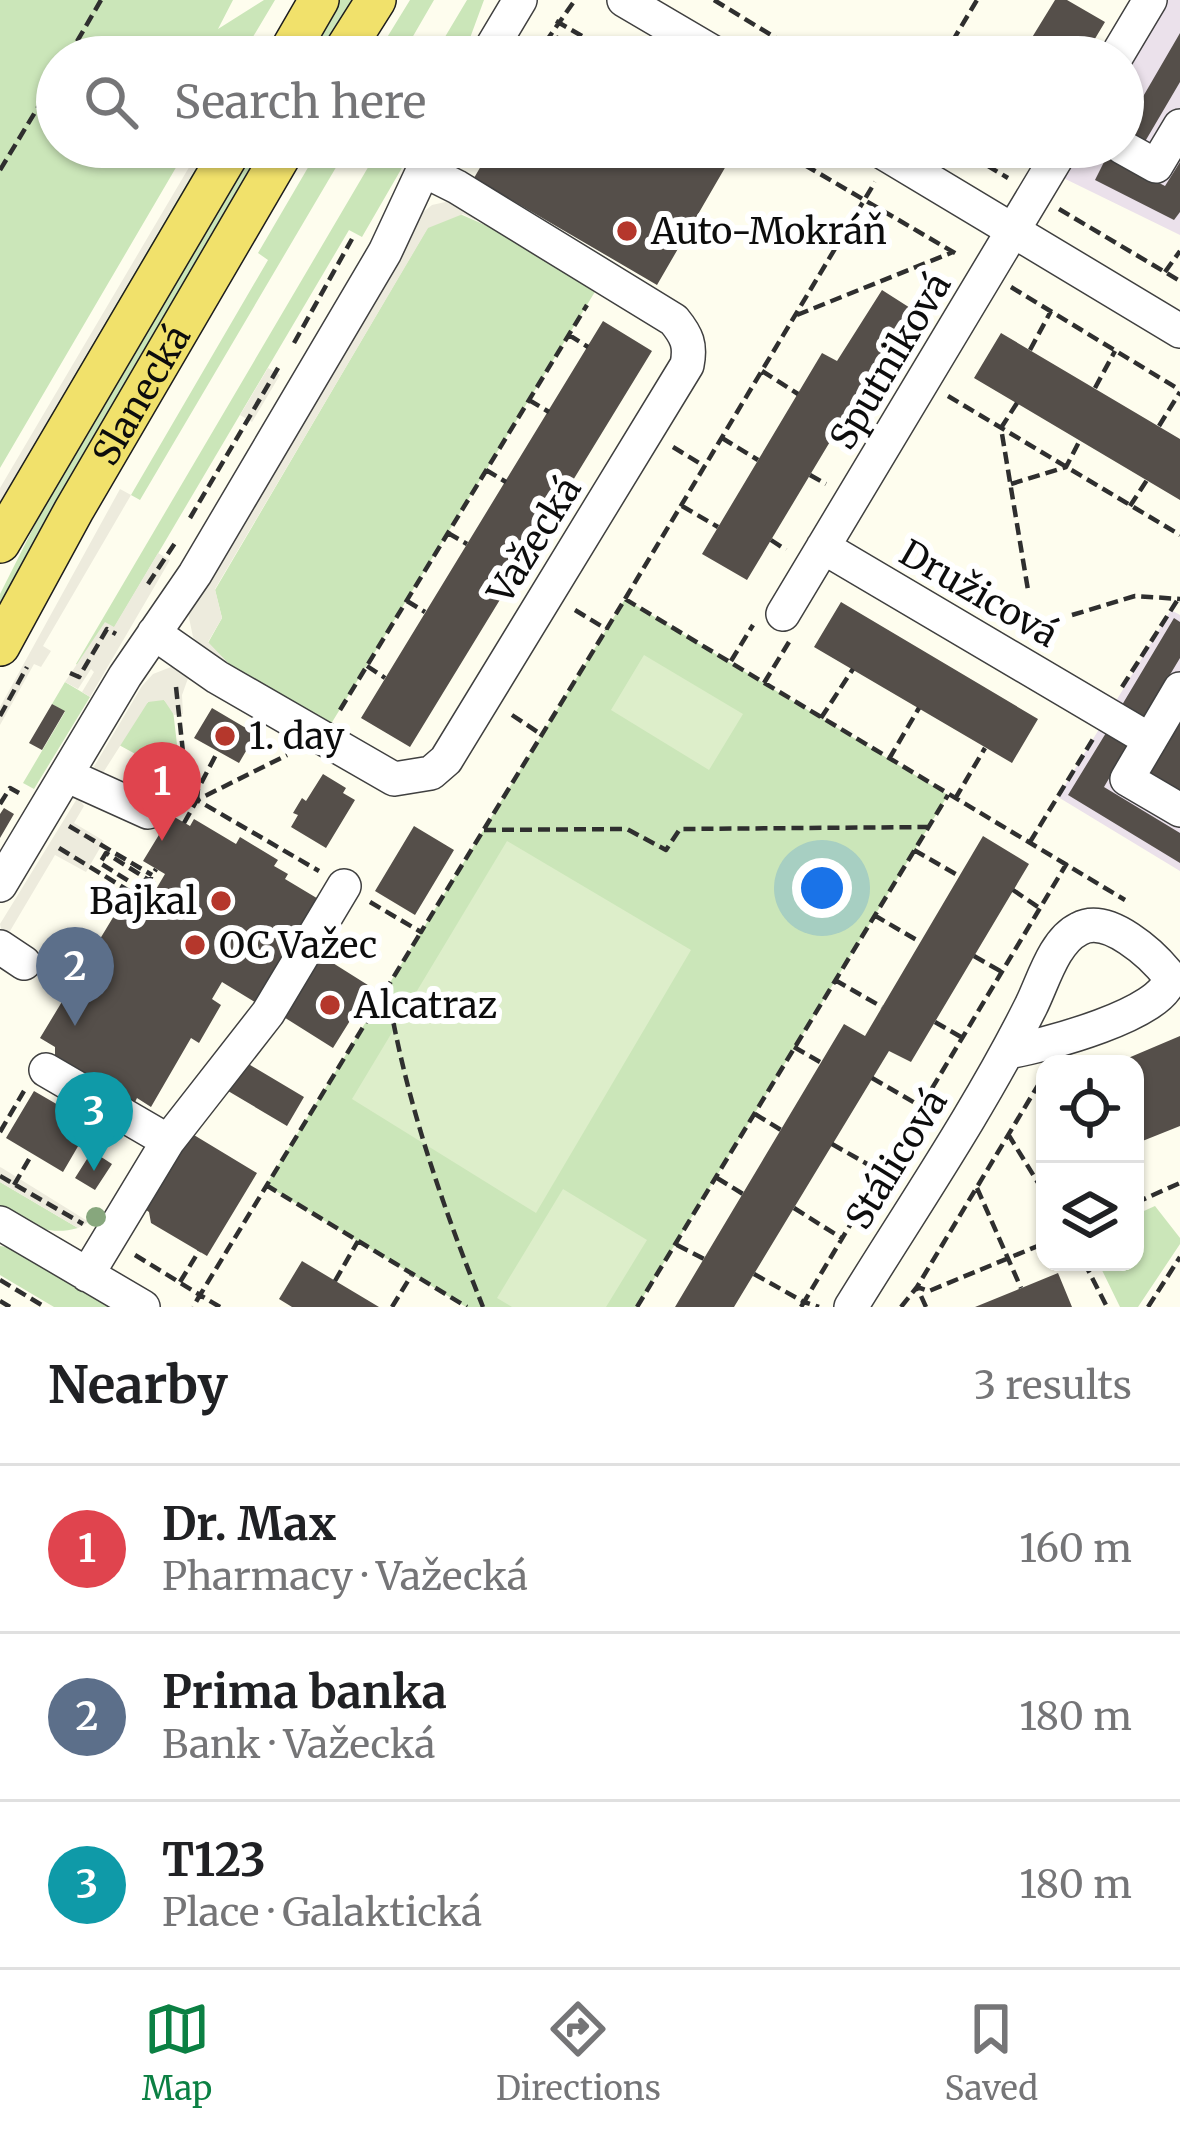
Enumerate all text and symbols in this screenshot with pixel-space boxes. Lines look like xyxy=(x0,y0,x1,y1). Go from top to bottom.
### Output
search box xyxy=(36,36,1144,168)
icon: search xyxy=(78,69,144,135)
text: Search here xyxy=(174,74,426,130)
place label: Auto-Mokráň xyxy=(650,209,887,254)
marker: Auto-Mokráň xyxy=(614,218,640,244)
street label: Sputniková xyxy=(820,265,961,457)
street label: Slanecká xyxy=(83,317,200,473)
street label: Važecká xyxy=(478,469,591,613)
street label: Družicová xyxy=(892,530,1066,657)
place label: 1. day xyxy=(249,714,344,759)
marker: 1. day xyxy=(212,723,238,749)
pin: 1 xyxy=(123,742,201,841)
your location xyxy=(792,858,852,918)
place label: Bajkal xyxy=(89,879,197,924)
marker: Bajkal xyxy=(208,888,234,914)
place label: OC Važec xyxy=(219,923,377,968)
pin: 2 xyxy=(36,927,114,1026)
marker: OC Važec xyxy=(182,932,208,958)
place label: Alcatraz xyxy=(353,983,497,1028)
marker: Alcatraz xyxy=(317,992,343,1018)
map controls xyxy=(1036,1055,1144,1271)
button: locate xyxy=(1036,1055,1144,1163)
pin: 3 xyxy=(55,1072,133,1171)
street label: Stálicová xyxy=(836,1081,957,1237)
button: layers xyxy=(1036,1163,1144,1271)
text: Nearby xyxy=(48,1353,228,1417)
text: 3 results xyxy=(974,1361,1132,1410)
text: Dr. Max xyxy=(162,1496,336,1552)
text: 1 xyxy=(78,1524,96,1573)
text: 160 m xyxy=(1019,1524,1132,1573)
text: Pharmacy · Važecká xyxy=(162,1552,528,1601)
text: Prima banka xyxy=(162,1664,447,1720)
text: 2 xyxy=(76,1692,98,1741)
text: 180 m xyxy=(1019,1692,1132,1741)
text: Bank · Važecká xyxy=(162,1720,435,1769)
text: T123 xyxy=(162,1832,266,1888)
text: 3 xyxy=(76,1860,98,1909)
text: 180 m xyxy=(1019,1860,1132,1909)
text: Place · Galaktická xyxy=(162,1888,482,1937)
tab: Map xyxy=(142,1996,212,2109)
tab: Directions xyxy=(496,1996,661,2109)
tab: Saved xyxy=(945,1996,1038,2109)

